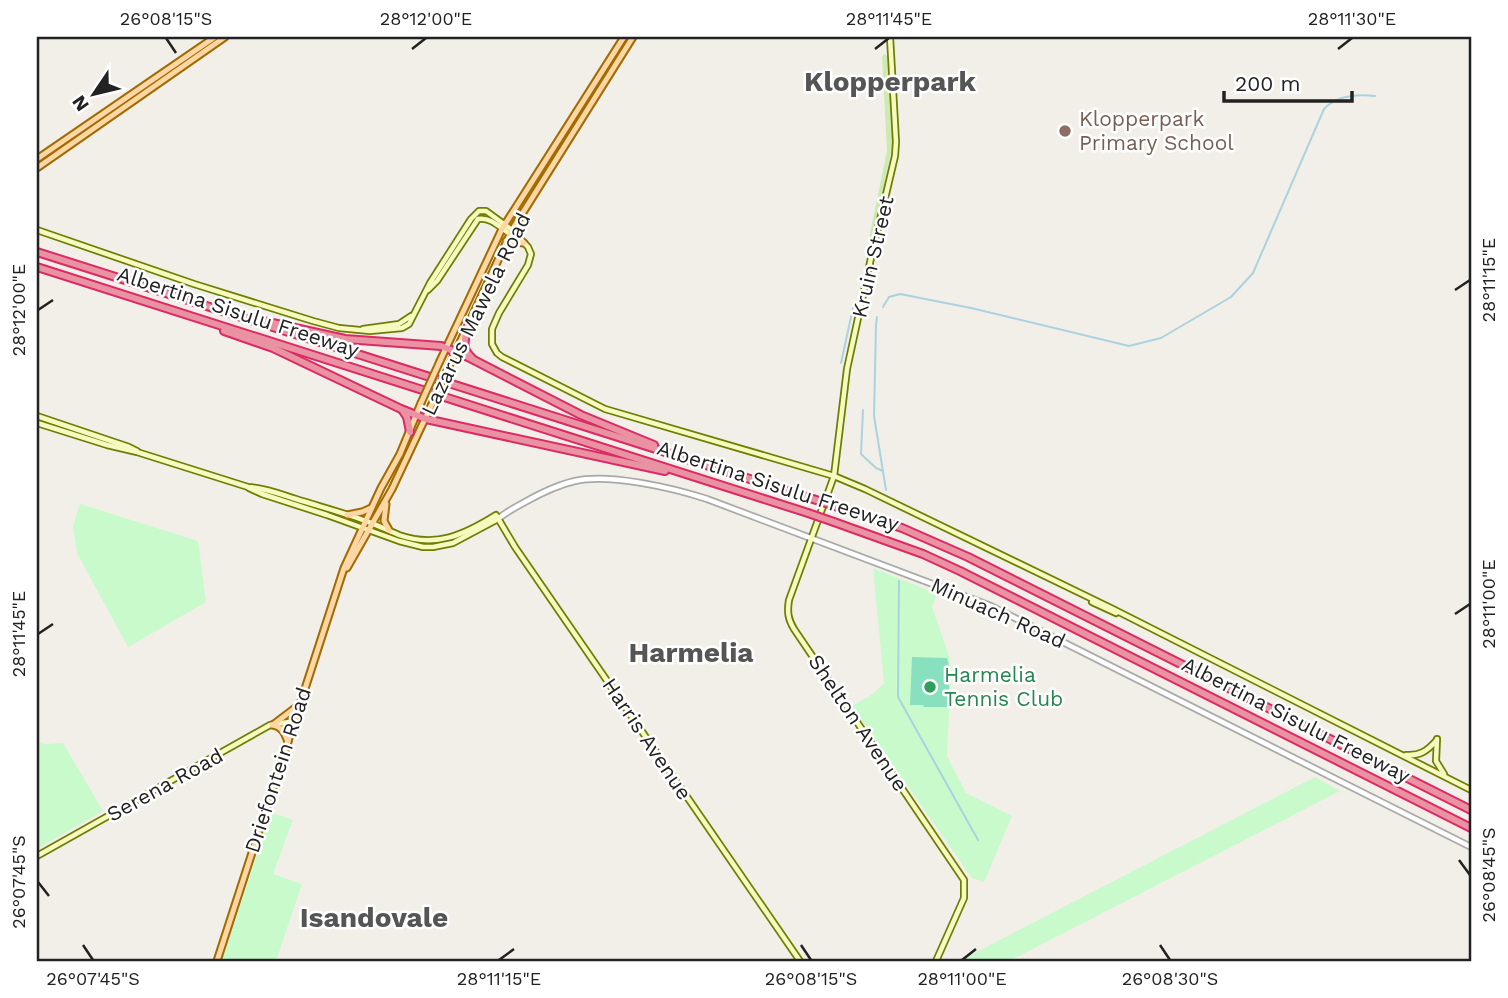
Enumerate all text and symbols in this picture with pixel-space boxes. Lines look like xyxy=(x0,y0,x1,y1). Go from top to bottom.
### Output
text: 26°08'15"S xyxy=(120,8,212,29)
text: 28°12'00"E xyxy=(380,8,472,29)
text: 28°11'45"E xyxy=(846,8,932,29)
text: 28°11'30"E xyxy=(1308,8,1396,29)
north arrow xyxy=(60,60,130,130)
scale bar xyxy=(1224,60,1352,104)
district label: Klopperpark xyxy=(804,65,976,98)
text: 200 m xyxy=(1235,71,1301,96)
text: N xyxy=(67,91,94,116)
place label: Klopperpark Primary School xyxy=(1079,106,1234,155)
marker: Klopperpark Primary School xyxy=(1057,123,1073,139)
street label: Kruin Street xyxy=(846,193,899,320)
street label: Lazarus Mawela Road xyxy=(416,208,536,419)
text: 28°11'15"E xyxy=(1478,238,1499,322)
street label: Albertina Sisulu Freeway xyxy=(114,261,362,362)
text: 28°12'00"E xyxy=(8,264,29,356)
street label: Albertina Sisulu Freeway xyxy=(654,435,902,536)
text: 28°11'00"E xyxy=(1478,559,1499,649)
street label: Minuach Road xyxy=(927,572,1069,653)
text: 28°11'45"E xyxy=(8,591,29,677)
district label: Harmelia xyxy=(628,636,754,669)
street label: Shelton Avenue xyxy=(803,650,913,796)
street label: Albertina Sisulu Freeway xyxy=(1178,651,1415,788)
place label: Harmelia Tennis Club xyxy=(944,662,1063,711)
street label: Harris Avenue xyxy=(597,673,697,804)
marker: Harmelia Tennis Club xyxy=(922,679,938,695)
street label: Driefontein Road xyxy=(239,684,316,856)
street label: Serena Road xyxy=(102,742,227,827)
text: 26°08'45"S xyxy=(1478,828,1499,922)
text: 26°07'45"S xyxy=(8,835,29,929)
district label: Isandovale xyxy=(300,901,448,934)
text: 26°07'45"S xyxy=(46,968,140,989)
text: 28°11'15"E xyxy=(457,968,541,989)
text: 26°08'15"S xyxy=(765,968,857,989)
text: 28°11'00"E xyxy=(917,968,1007,989)
text: 26°08'30"S xyxy=(1122,968,1218,989)

